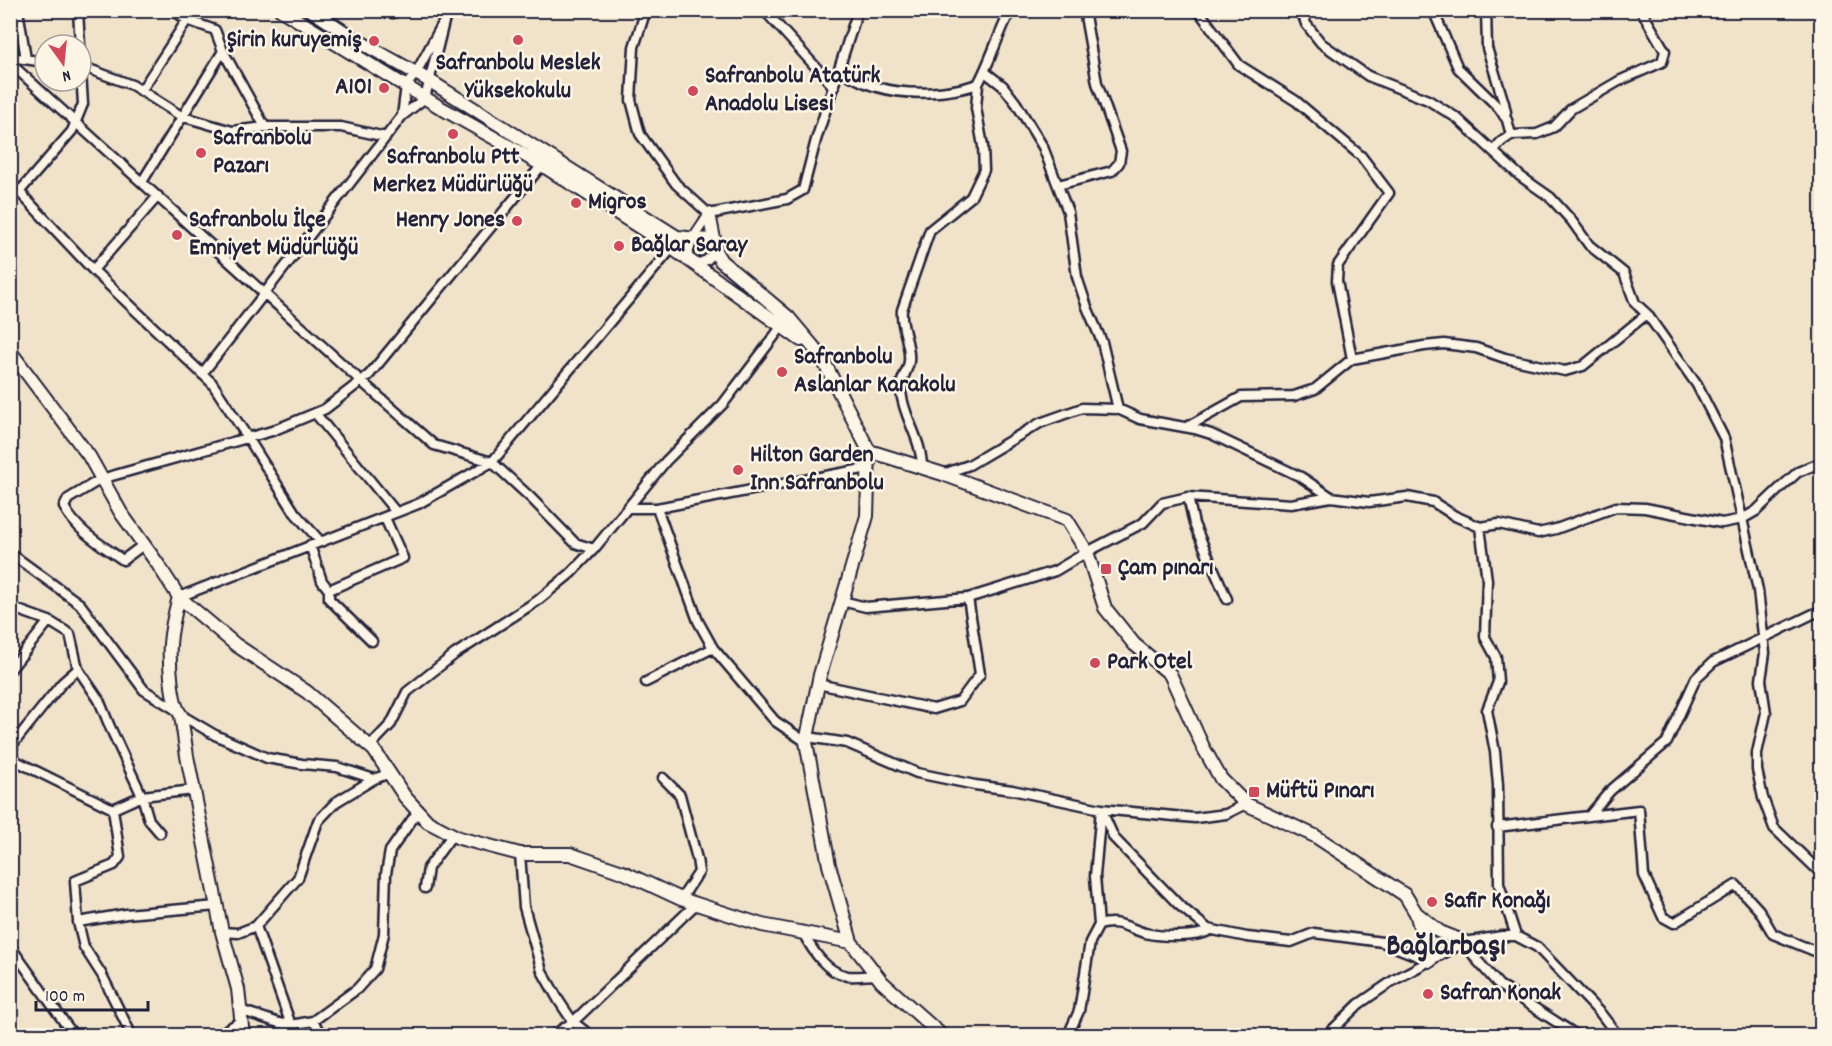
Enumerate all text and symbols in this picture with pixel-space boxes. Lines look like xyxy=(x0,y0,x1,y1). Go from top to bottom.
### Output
place label: Şirin kuruyemiş xyxy=(227,24,362,58)
north arrow xyxy=(33,33,93,93)
marker: Safranbolu Meslek Yüksekokulu xyxy=(511,33,525,47)
marker: Şirin kuruyemiş xyxy=(367,34,381,48)
place label: Safranbolu Meslek Yüksekokulu xyxy=(436,47,601,109)
place label: Safranbolu Atatürk Anadolu Lisesi xyxy=(705,60,880,122)
text: N xyxy=(59,63,73,87)
place label: A101 xyxy=(335,71,372,105)
marker: A101 xyxy=(377,81,391,95)
marker: Safranbolu Atatürk Anadolu Lisesi xyxy=(686,84,700,98)
place label: Safranbolu Pazarı xyxy=(213,122,312,184)
marker: Safranbolu Ptt Merkez Müdürlüğü xyxy=(446,127,460,141)
place label: Safranbolu Ptt Merkez Müdürlüğü xyxy=(373,141,533,203)
marker: Safranbolu Pazarı xyxy=(194,146,208,160)
place label: Migros xyxy=(588,186,647,220)
marker: Migros xyxy=(569,196,583,210)
place label: Safranbolu İlçe Emniyet Müdürlüğü xyxy=(189,204,358,266)
place label: Henry Jones xyxy=(396,204,505,238)
marker: Henry Jones xyxy=(510,214,524,228)
marker: Safranbolu İlçe Emniyet Müdürlüğü xyxy=(170,228,184,242)
place label: Bağlar Saray xyxy=(631,229,749,263)
marker: Bağlar Saray xyxy=(612,239,626,253)
place label: Safranbolu Aslanlar Karakolu xyxy=(794,341,956,403)
marker: Safranbolu Aslanlar Karakolu xyxy=(775,365,789,379)
place label: Hilton Garden Inn Safranbolu xyxy=(750,439,884,501)
marker: Hilton Garden Inn Safranbolu xyxy=(731,463,745,477)
place label: Çam pınarı xyxy=(1118,552,1214,586)
marker: Çam pınarı xyxy=(1099,562,1113,576)
place label: Park Otel xyxy=(1107,646,1193,680)
marker: Park Otel xyxy=(1088,656,1102,670)
place label: Müftü Pınarı xyxy=(1266,775,1375,809)
marker: Müftü Pınarı xyxy=(1247,785,1261,799)
place label: Safir Konağı xyxy=(1444,885,1550,919)
marker: Safir Konağı xyxy=(1425,895,1439,909)
district label: Bağlarbaşı xyxy=(1386,927,1506,970)
scale bar xyxy=(36,974,148,1012)
place label: Safran Konak xyxy=(1440,977,1561,1011)
text: 100 m xyxy=(45,985,85,1010)
marker: Safran Konak xyxy=(1421,987,1435,1001)

